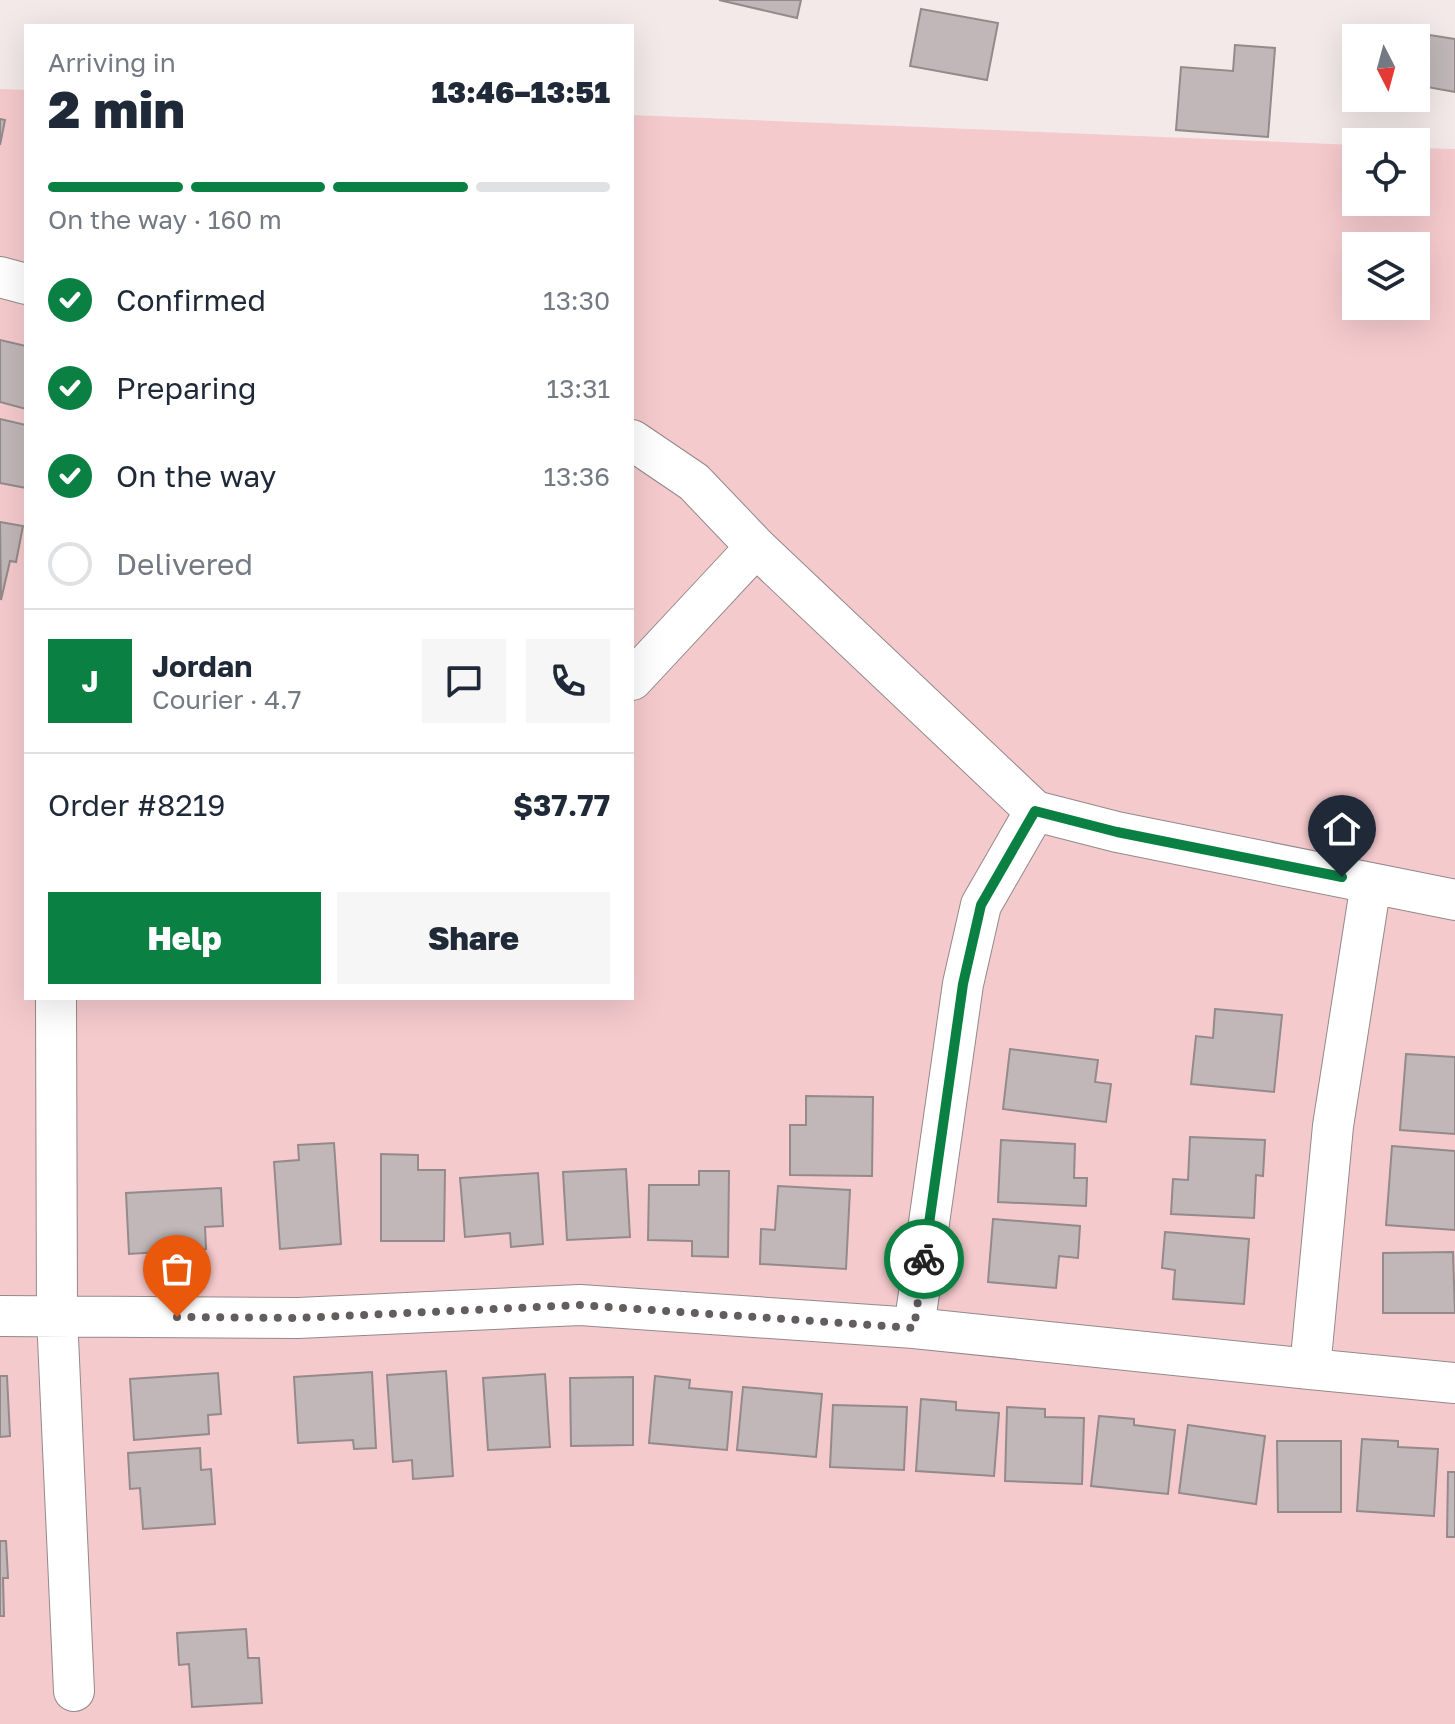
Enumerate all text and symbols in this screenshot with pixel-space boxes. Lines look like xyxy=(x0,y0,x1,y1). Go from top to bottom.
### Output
north arrow xyxy=(1342,24,1430,112)
map controls xyxy=(1342,24,1430,320)
text: Arriving in xyxy=(48,47,176,78)
text: 13:46–13:51 xyxy=(431,74,610,110)
text: 2 min xyxy=(48,77,185,139)
button: locate xyxy=(1342,128,1430,216)
text: On the way · 160 m xyxy=(48,204,282,235)
button: layers xyxy=(1342,232,1430,320)
icon: check xyxy=(48,278,92,322)
text: Confirmed xyxy=(116,282,266,318)
text: 13:30 xyxy=(543,285,610,316)
icon: check xyxy=(48,366,92,410)
text: Preparing xyxy=(116,370,257,406)
text: 13:31 xyxy=(547,373,610,404)
icon: check xyxy=(48,454,92,498)
text: On the way xyxy=(116,458,276,494)
text: 13:36 xyxy=(543,461,610,492)
text: Delivered xyxy=(116,546,253,582)
button: chat xyxy=(422,639,506,723)
button: phone xyxy=(526,639,610,723)
text: Jordan xyxy=(152,648,252,684)
text: J xyxy=(81,663,99,699)
text: Courier · 4.7 xyxy=(152,684,302,715)
text: Order #8219 xyxy=(48,787,225,823)
text: $37.77 xyxy=(513,787,610,823)
pin xyxy=(1308,795,1376,877)
icon: home xyxy=(1320,807,1364,851)
button: Help xyxy=(48,892,321,984)
button: Share xyxy=(337,892,610,984)
courier xyxy=(884,1219,964,1299)
pin xyxy=(143,1235,211,1317)
icon: bike xyxy=(902,1237,946,1281)
icon: bag xyxy=(155,1247,199,1291)

